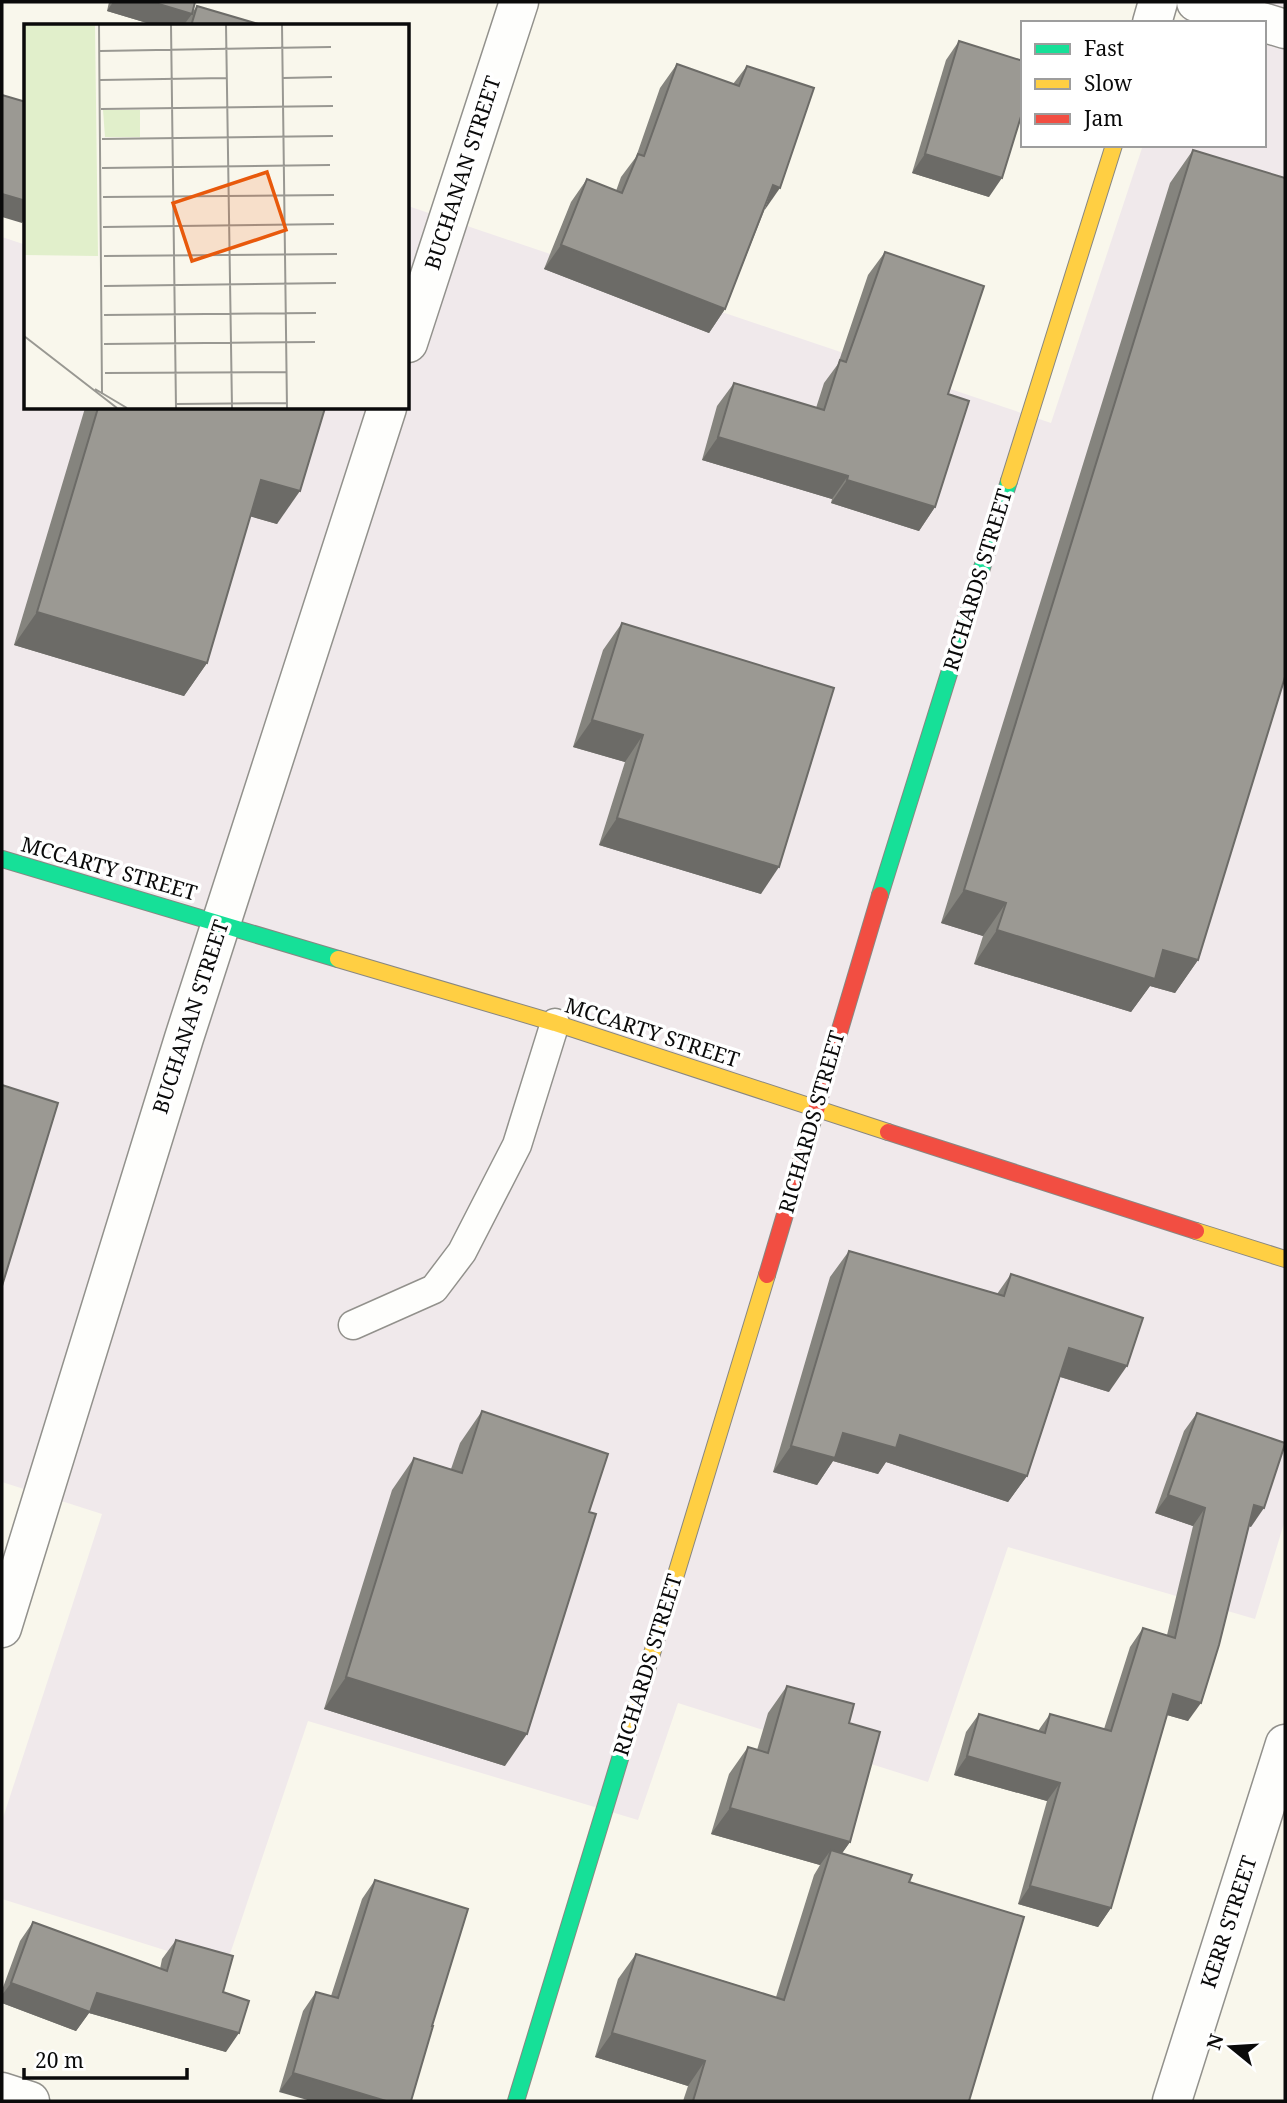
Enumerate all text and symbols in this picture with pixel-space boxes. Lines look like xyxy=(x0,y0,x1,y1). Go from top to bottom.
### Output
legend xyxy=(1021,21,1266,147)
inset map xyxy=(24,24,410,410)
text: Fast xyxy=(1084,34,1124,62)
text: Slow xyxy=(1084,69,1133,97)
street label: BUCHANAN STREET xyxy=(417,72,507,273)
text: Jam xyxy=(1083,104,1123,132)
street label: RICHARDS STREET xyxy=(936,485,1018,674)
street label: MCCARTY STREET xyxy=(18,830,201,907)
street label: BUCHANAN STREET xyxy=(145,916,235,1117)
street label: MCCARTY STREET xyxy=(562,991,743,1073)
street label: RICHARDS STREET xyxy=(772,1027,851,1216)
street label: RICHARDS STREET xyxy=(606,1570,688,1759)
street label: KERR STREET xyxy=(1193,1852,1263,1991)
north arrow xyxy=(1196,2012,1266,2082)
text: N xyxy=(1200,2031,1230,2053)
scale bar xyxy=(24,2036,187,2080)
text: 20 m xyxy=(35,2046,84,2074)

